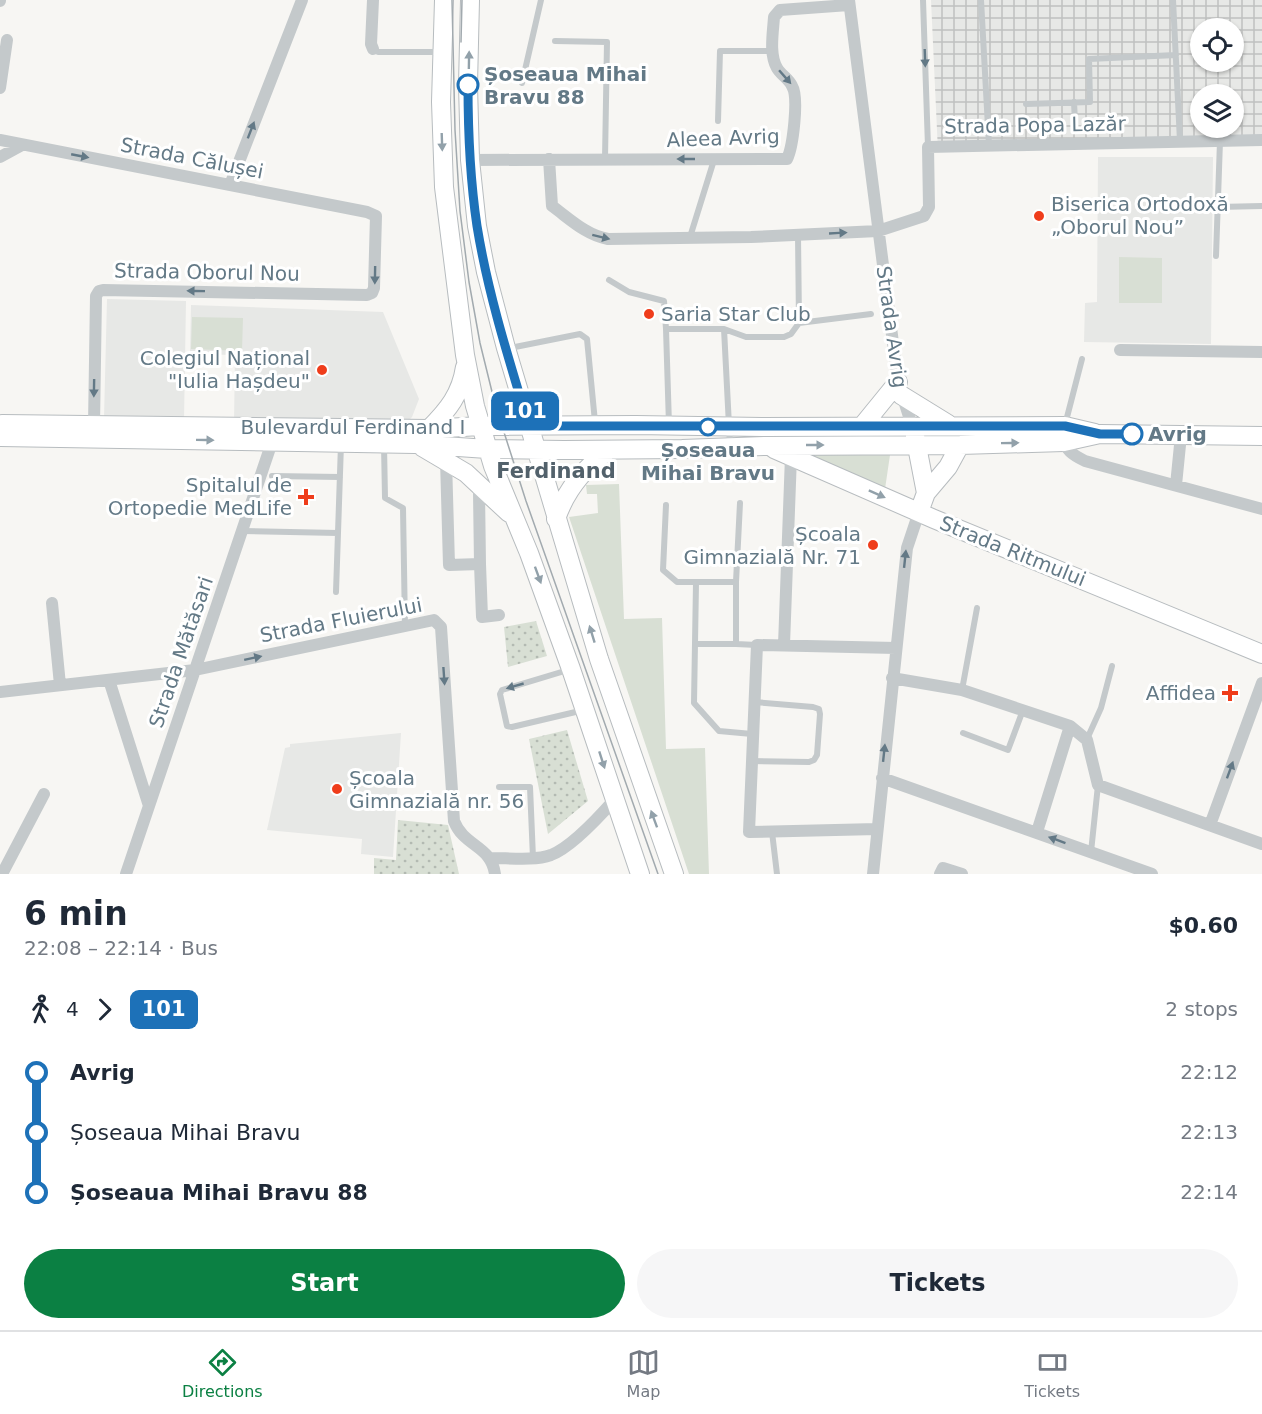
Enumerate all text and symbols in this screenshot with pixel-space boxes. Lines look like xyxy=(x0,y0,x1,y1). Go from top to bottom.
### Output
map controls xyxy=(1190,18,1244,138)
button: locate xyxy=(1190,18,1244,72)
one-way arrow xyxy=(921,49,930,68)
one-way arrow xyxy=(464,50,473,69)
place label: Șoseaua Mihai Bravu 88 xyxy=(484,62,647,109)
one-way arrow xyxy=(778,69,791,85)
marker: Șoseaua Mihai Bravu 88 xyxy=(457,74,479,96)
button: layers xyxy=(1190,84,1244,138)
street label: Strada Popa Lazăr xyxy=(944,111,1127,139)
one-way arrow xyxy=(247,121,256,139)
street label: Aleea Avrig xyxy=(666,124,780,152)
street label: Strada Călușei xyxy=(119,132,265,184)
one-way arrow xyxy=(438,133,447,152)
one-way arrow xyxy=(71,152,90,161)
one-way arrow xyxy=(677,154,696,164)
place label: Biserica Ortodoxă „Oborul Nou” xyxy=(1051,192,1229,239)
marker: Biserica Ortodoxă „Oborul Nou” xyxy=(1032,209,1046,223)
one-way arrow xyxy=(828,228,847,238)
one-way arrow xyxy=(592,232,610,242)
street label: Strada Oborul Nou xyxy=(114,258,300,286)
street label: Strada Avrig xyxy=(872,264,912,390)
one-way arrow xyxy=(370,265,379,284)
one-way arrow xyxy=(186,287,205,296)
place label: Saria Star Club xyxy=(661,302,811,326)
marker: Saria Star Club xyxy=(642,307,656,321)
place label: Colegiul Național "Iulia Hașdeu" xyxy=(140,346,310,393)
marker: Colegiul Național "Iulia Hașdeu" xyxy=(315,363,329,377)
one-way arrow xyxy=(90,378,99,397)
line badge: 101 xyxy=(490,392,560,430)
text: 101 xyxy=(503,399,547,423)
street label: Bulevardul Ferdinand I xyxy=(241,415,465,439)
marker: Șoseaua Mihai Bravu xyxy=(699,418,717,436)
place label: Avrig xyxy=(1148,422,1207,446)
marker: Avrig xyxy=(1121,423,1143,445)
one-way arrow xyxy=(196,436,215,445)
place label: Șoseaua Mihai Bravu xyxy=(641,438,775,485)
one-way arrow xyxy=(1000,439,1019,448)
one-way arrow xyxy=(805,440,824,450)
district label: Ferdinand xyxy=(496,459,616,483)
place label: Spitalul de Ortopedie MedLife xyxy=(108,473,292,520)
marker: Spitalul de Ortopedie MedLife xyxy=(297,488,315,506)
one-way arrow xyxy=(868,489,886,499)
street label: Strada Ritmului xyxy=(936,511,1090,591)
place label: Școala Gimnazială Nr. 71 xyxy=(684,522,861,569)
marker: Școala Gimnazială Nr. 71 xyxy=(866,538,880,552)
one-way arrow xyxy=(901,550,910,569)
one-way arrow xyxy=(533,567,543,585)
street label: Strada Mătăsari xyxy=(144,573,218,731)
street label: Strada Fluierului xyxy=(258,593,424,647)
one-way arrow xyxy=(587,625,596,643)
one-way arrow xyxy=(243,653,262,662)
one-way arrow xyxy=(439,666,449,685)
place label: Affidea xyxy=(1146,681,1216,705)
one-way arrow xyxy=(506,682,524,691)
marker: Affidea xyxy=(1221,684,1239,702)
one-way arrow xyxy=(879,743,889,762)
one-way arrow xyxy=(597,751,607,769)
one-way arrow xyxy=(1226,761,1236,779)
place label: Școala Gimnazială nr. 56 xyxy=(349,766,524,813)
marker: Școala Gimnazială nr. 56 xyxy=(330,782,344,796)
one-way arrow xyxy=(649,810,659,828)
one-way arrow xyxy=(1048,834,1066,844)
text: 6 min xyxy=(24,894,128,933)
text: $0.60 xyxy=(1168,913,1238,938)
text: 22:08 – 22:14 · Bus xyxy=(24,936,218,960)
icon: walk xyxy=(24,993,57,1026)
icon: forward xyxy=(88,993,121,1026)
text: 4 xyxy=(66,997,79,1021)
text: 101 xyxy=(142,997,186,1021)
text: 2 stops xyxy=(1165,997,1238,1021)
text: Avrig xyxy=(70,1060,135,1085)
text: 22:12 xyxy=(1180,1060,1238,1084)
text: Șoseaua Mihai Bravu xyxy=(70,1120,301,1145)
text: 22:13 xyxy=(1180,1120,1238,1144)
text: Șoseaua Mihai Bravu 88 xyxy=(70,1180,368,1205)
text: 22:14 xyxy=(1180,1180,1238,1204)
button: Start xyxy=(24,1249,625,1318)
button: Tickets xyxy=(637,1249,1238,1318)
tab: Directions xyxy=(182,1346,263,1401)
tab: Map xyxy=(627,1346,660,1401)
tab: Tickets xyxy=(1024,1346,1080,1401)

